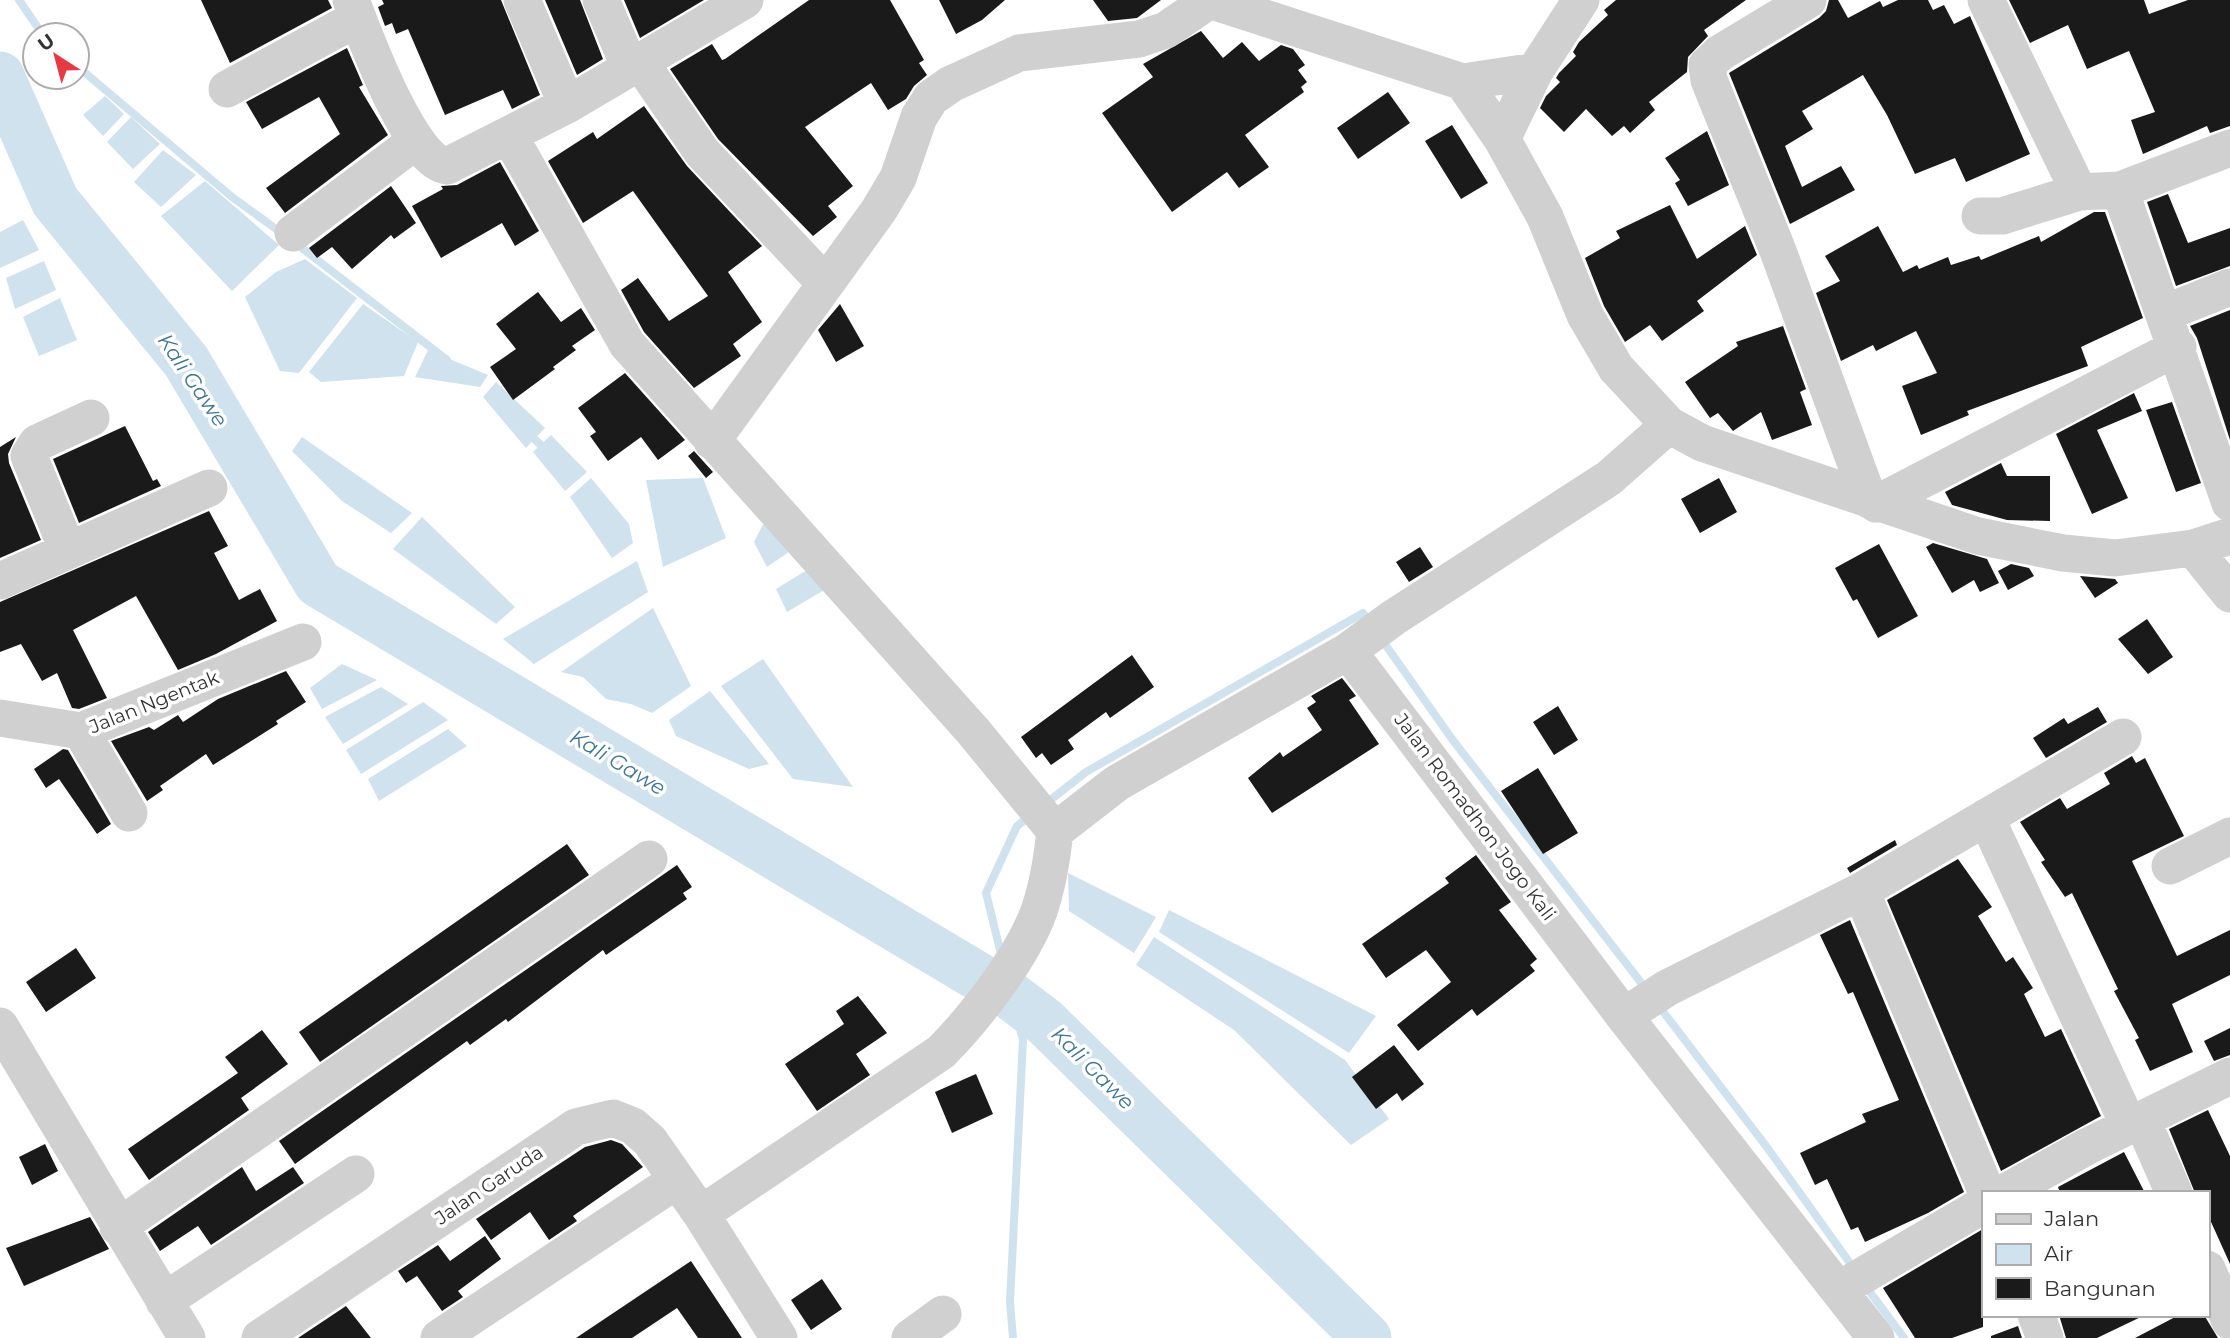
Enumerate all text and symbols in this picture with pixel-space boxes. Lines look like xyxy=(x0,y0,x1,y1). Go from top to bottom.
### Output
north arrow xyxy=(21,21,91,91)
text: U xyxy=(33,29,59,56)
water label: Kali Gawe xyxy=(153,329,233,431)
street label: Jalan Ngentak xyxy=(85,665,223,739)
street label: Jalan Romadhon Jogo Kali xyxy=(1389,708,1560,925)
water label: Kali Gawe xyxy=(566,724,670,800)
water label: Kali Gawe xyxy=(1046,1021,1140,1115)
street label: Jalan Garuda xyxy=(430,1140,547,1230)
legend xyxy=(1982,1191,2209,1317)
text: Jalan xyxy=(2043,1206,2099,1231)
text: Air xyxy=(2044,1241,2073,1266)
text: Bangunan xyxy=(2044,1276,2156,1301)

